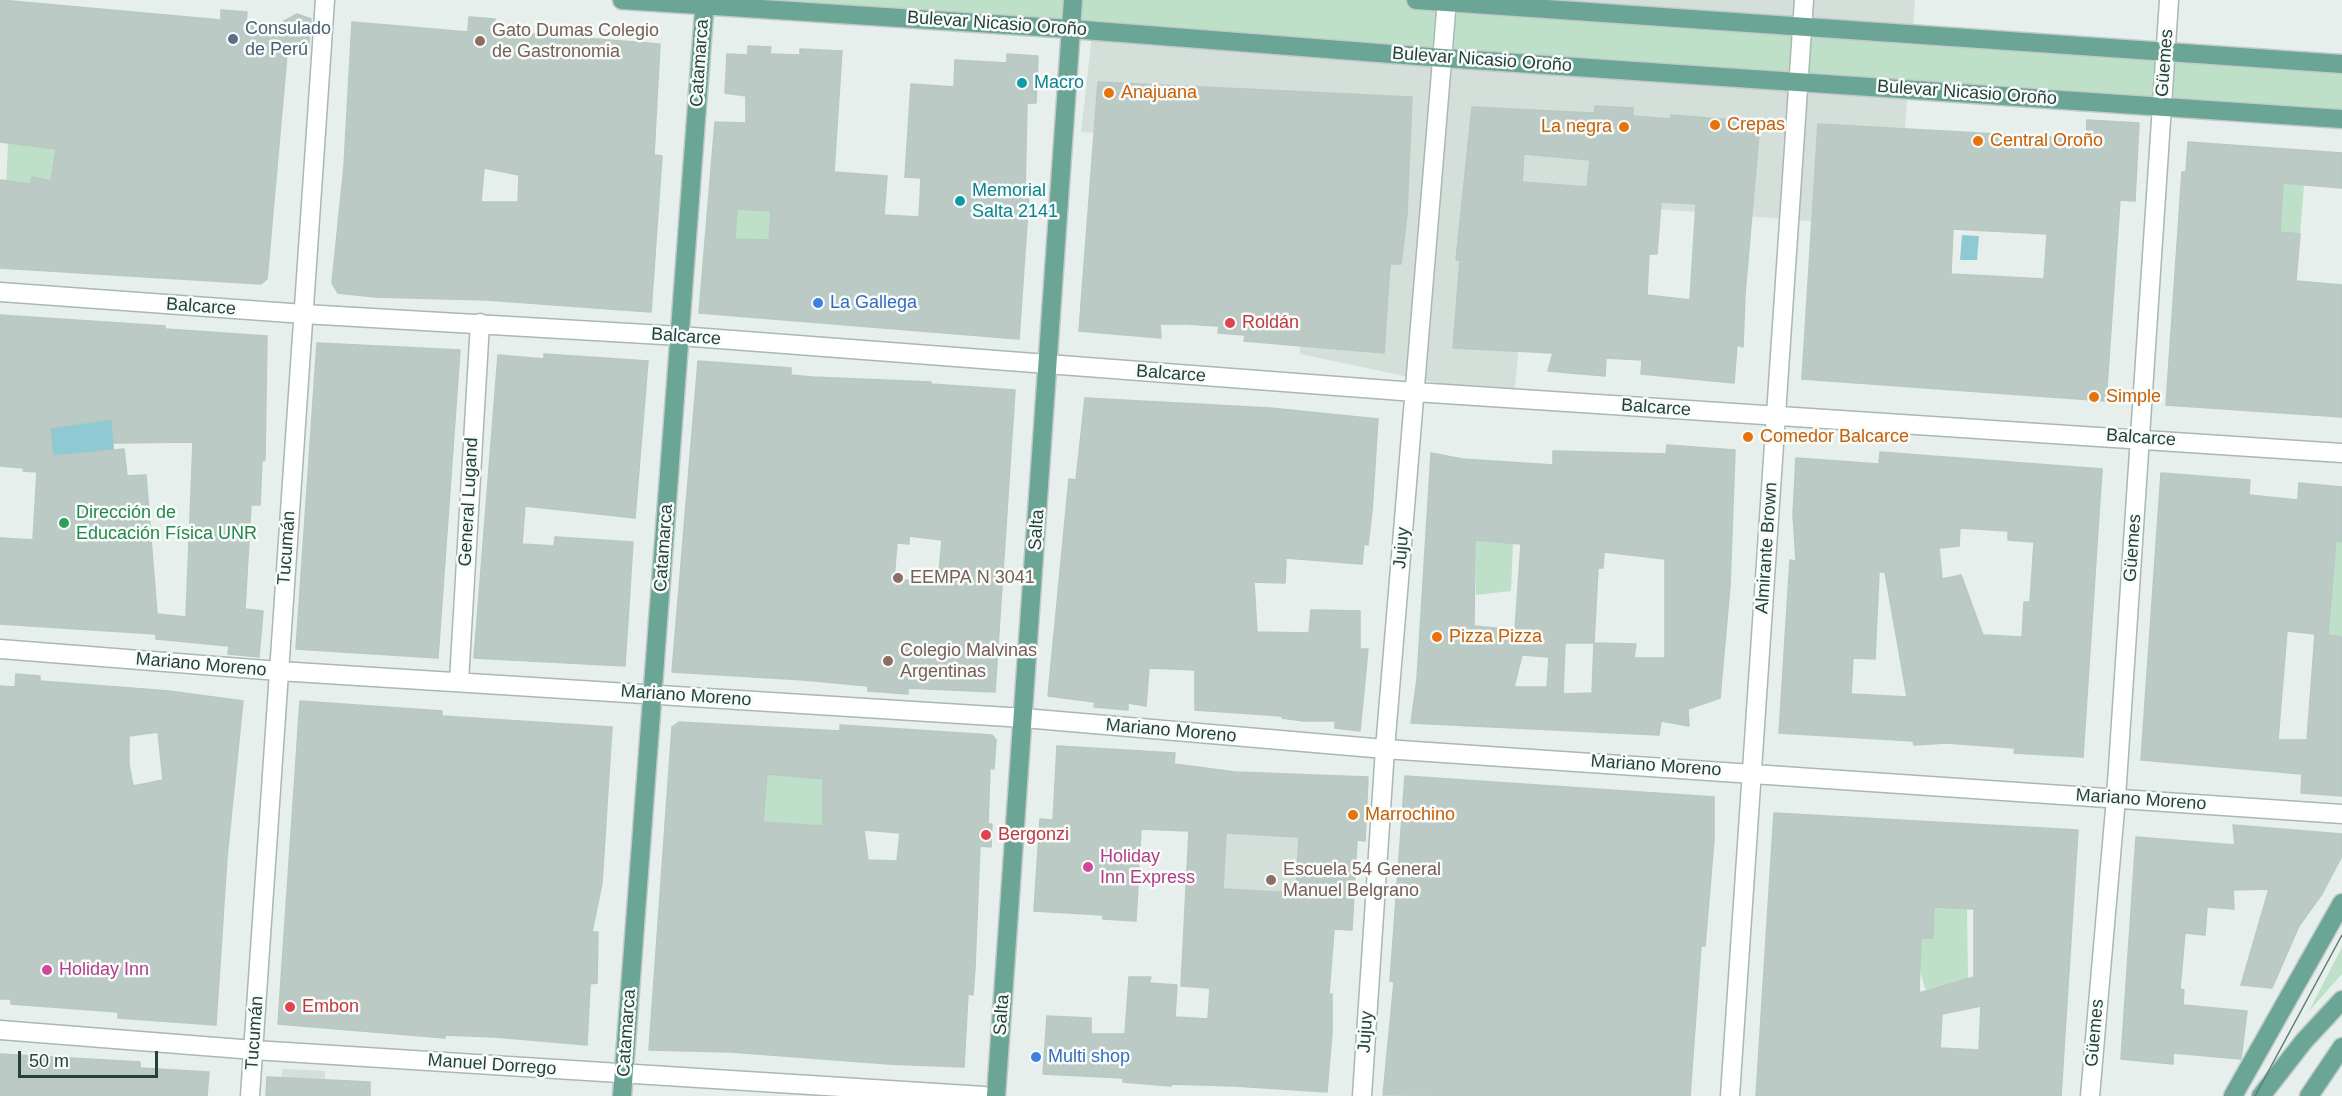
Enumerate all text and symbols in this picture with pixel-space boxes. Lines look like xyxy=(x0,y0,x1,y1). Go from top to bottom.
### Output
street label: Bulevar Nicasio Oroño xyxy=(906,7,1088,41)
place label: Consulado de Perú xyxy=(245,18,331,60)
street label: Catamarca xyxy=(686,18,714,108)
place label: Gato Dumas Colegio de Gastronomia xyxy=(492,20,659,63)
street label: Güemes xyxy=(2152,28,2178,98)
marker: Consulado de Perú xyxy=(226,32,240,46)
marker: Gato Dumas Colegio de Gastronomia xyxy=(473,34,487,48)
street label: Bulevar Nicasio Oroño xyxy=(1391,43,1573,77)
place label: Macro xyxy=(1034,72,1084,94)
marker: Macro xyxy=(1015,76,1029,90)
street label: Bulevar Nicasio Oroño xyxy=(1876,76,2058,110)
place label: Anajuana xyxy=(1121,82,1197,104)
marker: Anajuana xyxy=(1102,86,1116,100)
place label: Crepas xyxy=(1727,114,1785,136)
place label: La negra xyxy=(1541,116,1612,138)
marker: Crepas xyxy=(1708,118,1722,132)
marker: La negra xyxy=(1617,120,1631,134)
place label: Central Oroño xyxy=(1990,130,2103,152)
marker: Central Oroño xyxy=(1971,134,1985,148)
place label: Memorial Salta 2141 xyxy=(972,180,1058,222)
marker: Memorial Salta 2141 xyxy=(953,194,967,208)
place label: La Gallega xyxy=(830,292,917,314)
street label: Balcarce xyxy=(165,294,237,320)
marker: La Gallega xyxy=(811,296,825,310)
place label: Roldán xyxy=(1242,312,1299,334)
marker: Roldán xyxy=(1223,316,1237,330)
street label: Balcarce xyxy=(650,324,722,350)
street label: Balcarce xyxy=(1135,361,1207,387)
place label: Simple xyxy=(2106,386,2161,408)
marker: Simple xyxy=(2087,390,2101,404)
street label: Balcarce xyxy=(1620,395,1692,421)
street label: Balcarce xyxy=(2105,425,2177,451)
place label: Comedor Balcarce xyxy=(1760,426,1909,448)
marker: Comedor Balcarce xyxy=(1741,430,1755,444)
street label: General Lugand xyxy=(455,437,483,567)
street label: Almirante Brown xyxy=(1752,481,1782,615)
place label: Dirección de Educación Física UNR xyxy=(76,502,257,544)
street label: Catamarca xyxy=(650,503,678,593)
street label: Salta xyxy=(1025,509,1049,551)
street label: Tucumán xyxy=(274,510,300,586)
street label: Güemes xyxy=(2120,513,2146,583)
marker: Dirección de Educación Física UNR xyxy=(57,516,71,530)
street label: Jujuy xyxy=(1389,526,1415,570)
place label: EEMPA N 3041 xyxy=(910,567,1035,589)
marker: EEMPA N 3041 xyxy=(891,571,905,585)
place label: Pizza Pizza xyxy=(1449,626,1542,648)
marker: Pizza Pizza xyxy=(1430,630,1444,644)
place label: Colegio Malvinas Argentinas xyxy=(900,640,1037,682)
street label: Mariano Moreno xyxy=(135,649,267,681)
marker: Colegio Malvinas Argentinas xyxy=(881,654,895,668)
street label: Mariano Moreno xyxy=(620,681,752,711)
street label: Mariano Moreno xyxy=(1105,715,1237,747)
street label: Mariano Moreno xyxy=(1590,751,1722,781)
street label: Mariano Moreno xyxy=(2075,785,2207,815)
place label: Marrochino xyxy=(1365,804,1455,826)
marker: Marrochino xyxy=(1346,808,1360,822)
place label: Bergonzi xyxy=(998,824,1069,846)
marker: Bergonzi xyxy=(979,828,993,842)
place label: Holiday Inn Express xyxy=(1100,846,1195,888)
place label: Escuela 54 General Manuel Belgrano xyxy=(1283,859,1441,902)
marker: Holiday Inn Express xyxy=(1081,860,1095,874)
marker: Escuela 54 General Manuel Belgrano xyxy=(1264,873,1278,887)
place label: Holiday Inn xyxy=(59,959,149,981)
marker: Holiday Inn xyxy=(40,963,54,977)
street label: Catamarca xyxy=(613,988,641,1078)
street label: Salta xyxy=(990,994,1014,1036)
street label: Tucumán xyxy=(242,995,268,1071)
place label: Embon xyxy=(302,996,359,1018)
street label: Güemes xyxy=(2081,998,2109,1068)
marker: Embon xyxy=(283,1000,297,1014)
street label: Jujuy xyxy=(1354,1010,1378,1054)
scale bar xyxy=(21,1039,160,1077)
place label: Multi shop xyxy=(1048,1046,1130,1068)
street label: Manuel Dorrego xyxy=(427,1050,557,1080)
marker: Multi shop xyxy=(1029,1050,1043,1064)
text: 50 m xyxy=(29,1051,69,1071)

